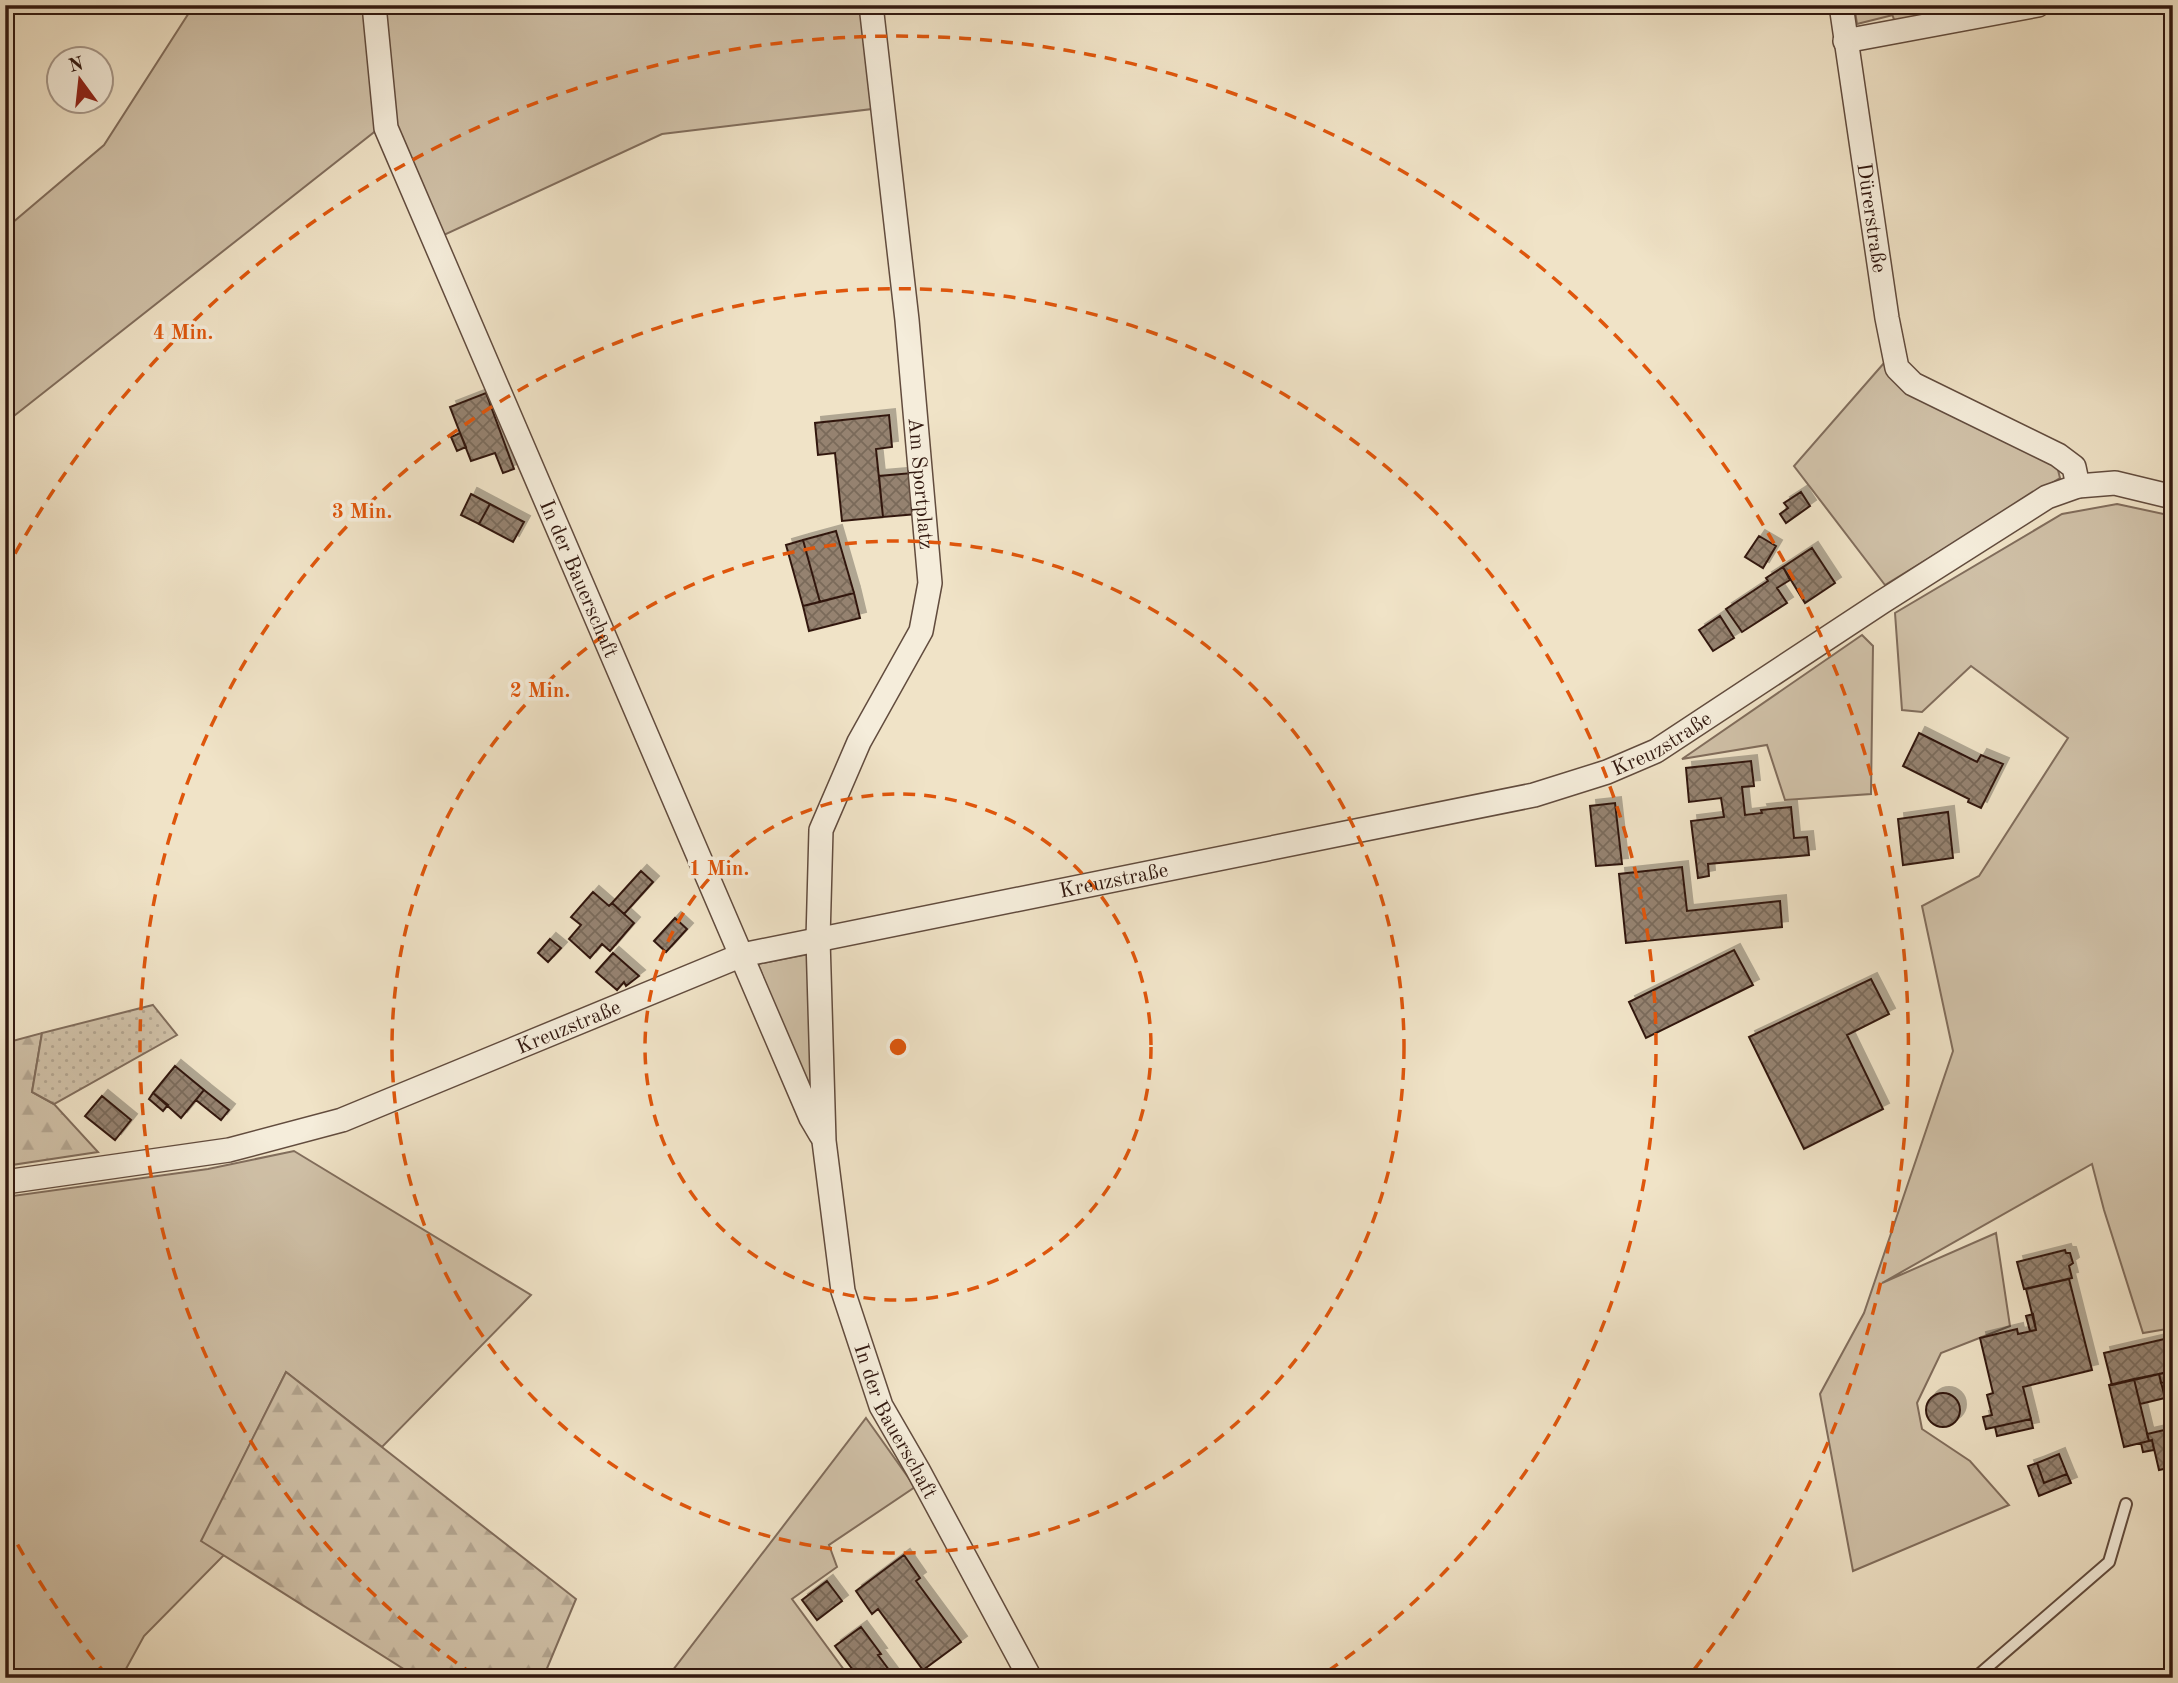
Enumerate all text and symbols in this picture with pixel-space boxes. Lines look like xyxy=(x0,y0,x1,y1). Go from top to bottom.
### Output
north arrow xyxy=(46,46,116,116)
text: N xyxy=(67,55,86,77)
street label: Dürerstraße xyxy=(1852,162,1889,274)
text: 4 Min. xyxy=(153,323,213,344)
street label: Am Sportplatz xyxy=(904,417,936,550)
street label: In der Bauerschaft xyxy=(535,497,621,661)
text: 3 Min. xyxy=(332,502,392,523)
text: 2 Min. xyxy=(510,681,570,702)
street label: Kreuzstraße xyxy=(1609,708,1716,781)
text: 1 Min. xyxy=(689,859,749,880)
street label: Kreuzstraße xyxy=(1057,860,1170,903)
street label: Kreuzstraße xyxy=(514,997,624,1059)
centre of rings xyxy=(886,1035,910,1059)
street label: In der Bauerschaft xyxy=(849,1341,940,1503)

